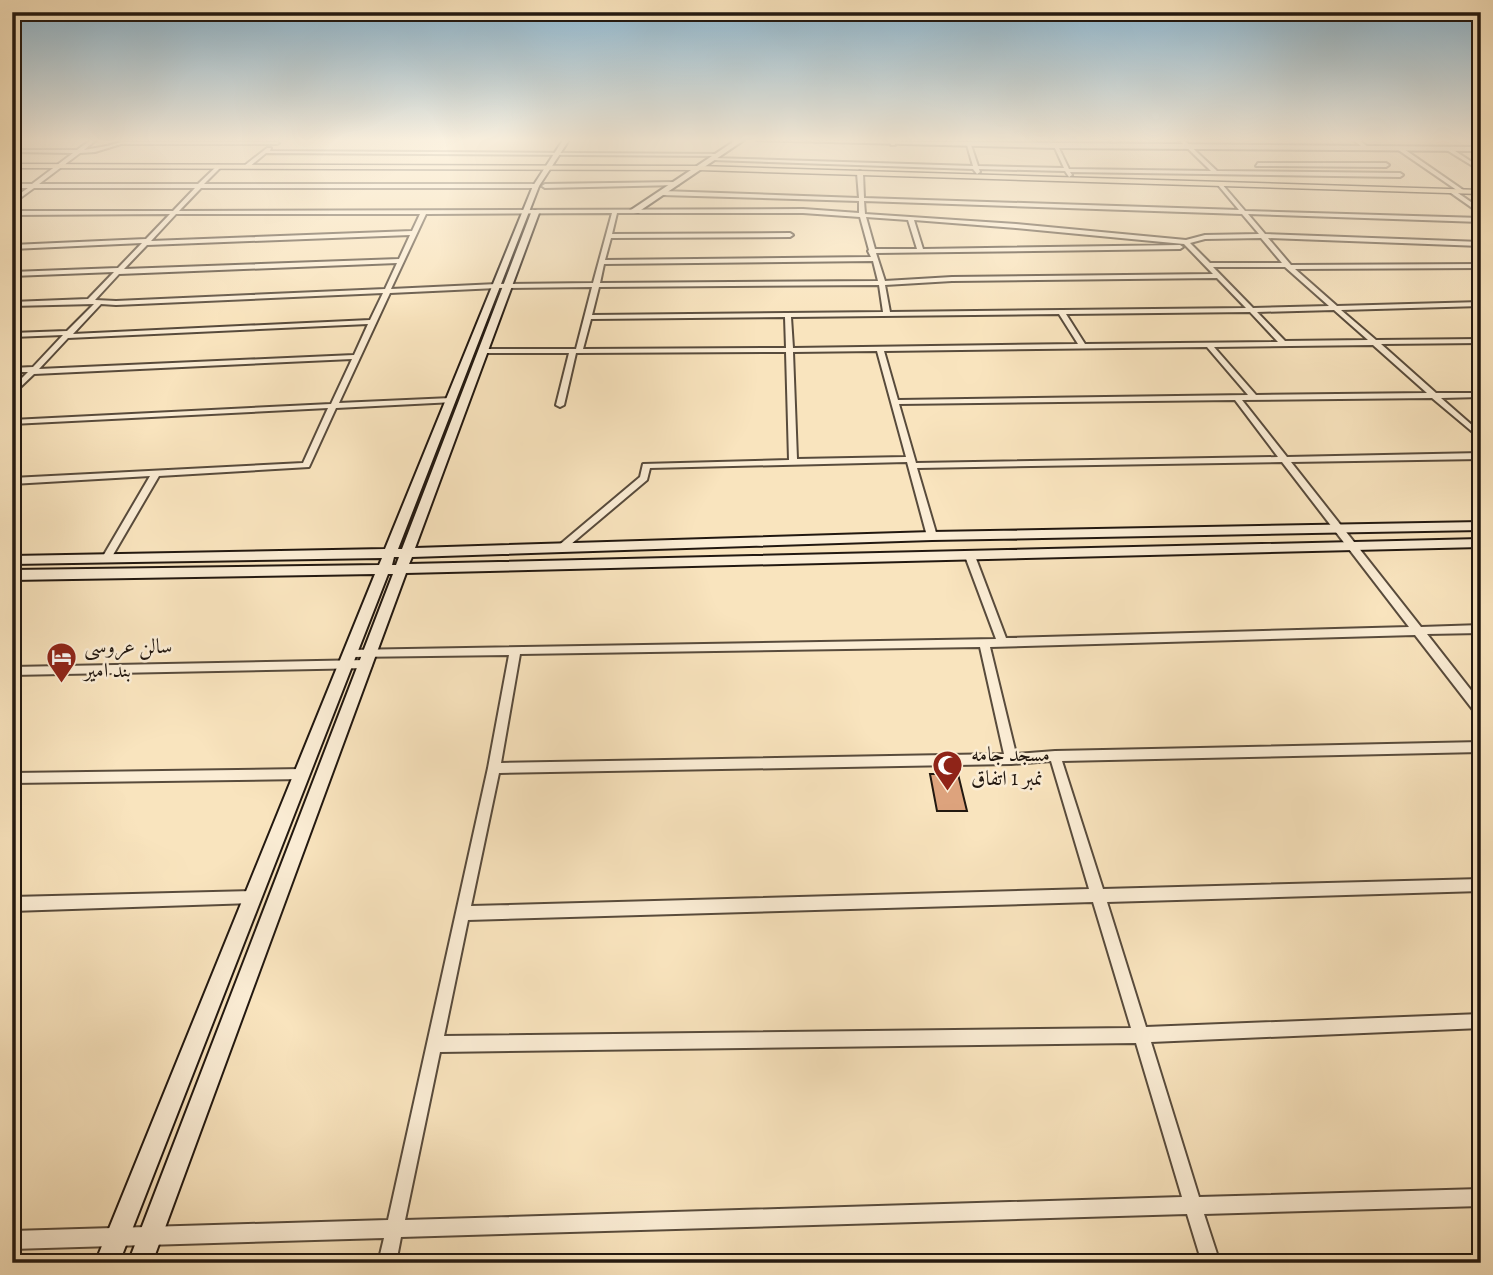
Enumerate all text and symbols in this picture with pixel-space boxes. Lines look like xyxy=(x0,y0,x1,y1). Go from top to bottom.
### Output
place label: سالن عروسی بند امیر xyxy=(82,632,172,684)
hotel icon: سالن عروسی بند امیر xyxy=(44,641,78,685)
place label: مسجد جامه نمبر 1 اتفاق xyxy=(971,740,1050,792)
mosque icon: مسجد جامه نمبر 1 اتفاق xyxy=(931,749,965,793)

